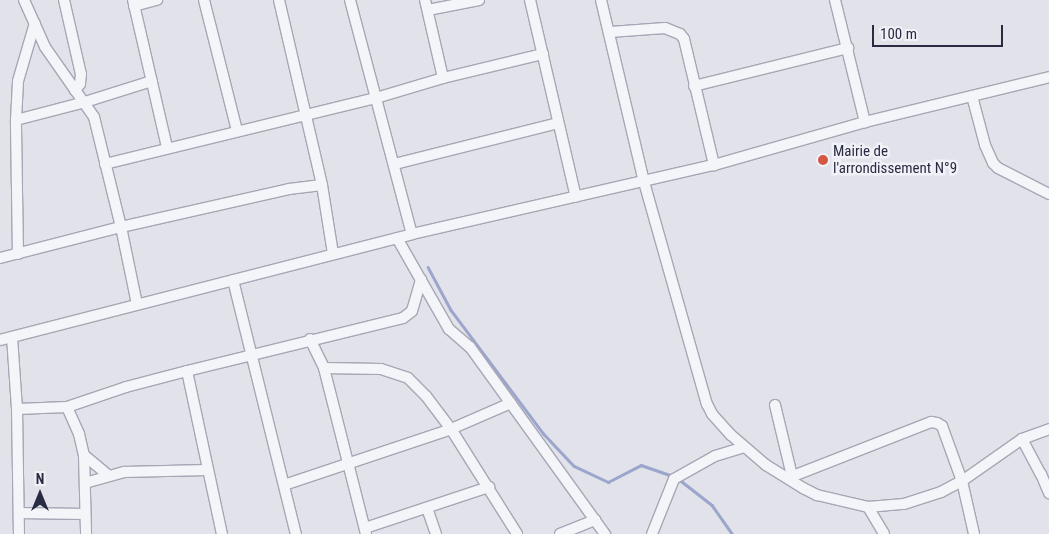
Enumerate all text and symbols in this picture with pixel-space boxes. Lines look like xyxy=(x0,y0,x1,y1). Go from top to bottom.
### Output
scale bar xyxy=(874,15,1005,47)
text: 100 m xyxy=(880,25,917,43)
place label: Mairie de l'arrondissement N°9 xyxy=(833,142,957,177)
marker: Mairie de l'arrondissement N°9 xyxy=(817,154,829,166)
north arrow xyxy=(15,469,65,519)
text: N xyxy=(36,471,44,487)

